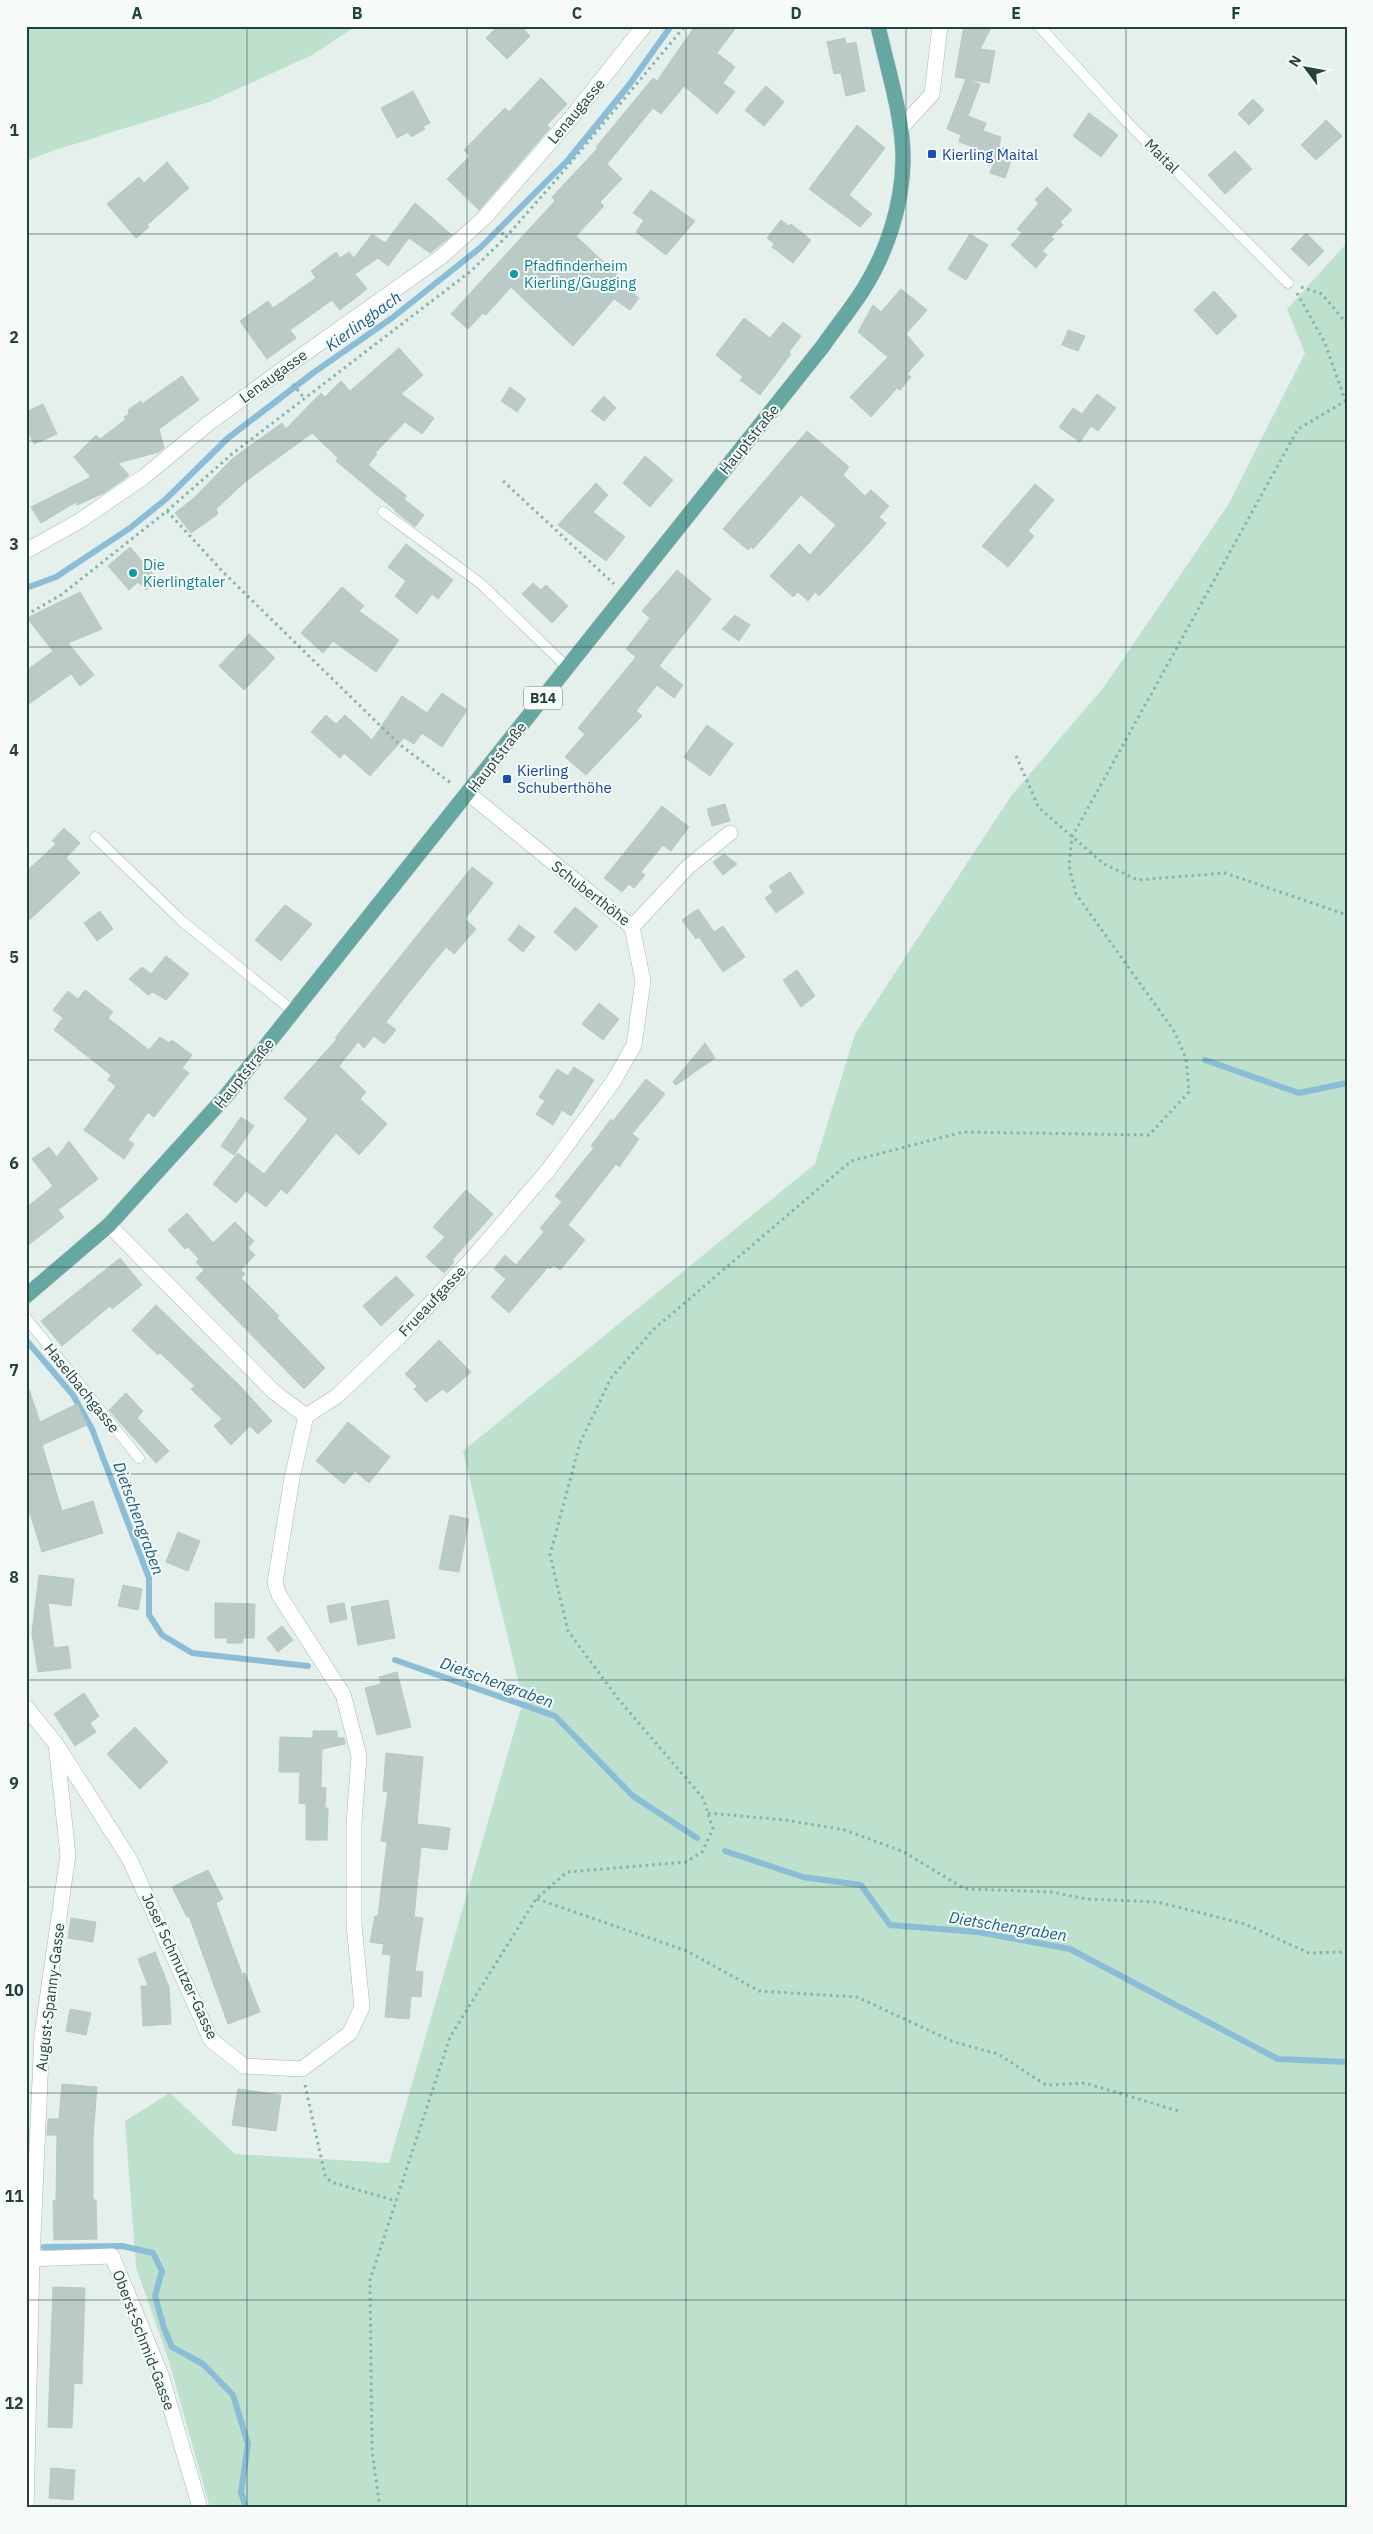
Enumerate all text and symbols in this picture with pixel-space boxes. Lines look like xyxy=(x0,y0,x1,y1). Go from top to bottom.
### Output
text: A xyxy=(132,3,143,23)
text: B xyxy=(352,3,363,23)
text: C xyxy=(572,3,582,23)
text: D xyxy=(790,3,802,23)
text: E xyxy=(1011,3,1021,23)
text: F xyxy=(1231,3,1241,23)
north arrow xyxy=(1280,42,1330,92)
text: N xyxy=(1285,52,1305,70)
street label: Lenaugasse xyxy=(543,75,609,147)
text: 1 xyxy=(9,120,19,140)
street label: Maital xyxy=(1141,135,1183,177)
place label: Kierling Maital xyxy=(942,145,1038,164)
marker: Kierling Maital xyxy=(926,148,938,160)
place label: Pfadfinderheim Kierling/Gugging xyxy=(524,256,636,292)
marker: Pfadfinderheim Kierling/Gugging xyxy=(508,268,520,280)
water label: Kierlingbach xyxy=(321,287,405,355)
text: 2 xyxy=(9,327,19,347)
street label: Lenaugasse xyxy=(235,345,311,407)
street label: Hauptstraße xyxy=(715,400,783,478)
text: 3 xyxy=(9,534,19,554)
place label: Die Kierlingtaler xyxy=(143,555,226,591)
marker: Die Kierlingtaler xyxy=(127,567,139,579)
road number: B14 xyxy=(524,686,562,710)
street label: Hauptstraße xyxy=(463,718,531,796)
text: 4 xyxy=(9,740,19,760)
place label: Kierling Schuberthöhe xyxy=(517,761,612,797)
marker: Kierling Schuberthöhe xyxy=(501,773,513,785)
street label: Schuberthöhe xyxy=(548,856,634,930)
text: 5 xyxy=(9,947,19,967)
street label: Hauptstraße xyxy=(210,1034,278,1112)
text: 6 xyxy=(9,1153,19,1173)
street label: Frueaufgasse xyxy=(394,1261,470,1341)
street label: Haselbachgasse xyxy=(40,1339,124,1437)
text: 7 xyxy=(9,1360,19,1380)
water label: Dietschengraben xyxy=(109,1459,169,1577)
text: 8 xyxy=(9,1567,19,1587)
water label: Dietschengraben xyxy=(438,1652,556,1712)
text: 9 xyxy=(9,1773,19,1793)
street label: Josef Schmutzer-Gasse xyxy=(138,1890,222,2042)
water label: Dietschengraben xyxy=(948,1907,1068,1945)
street label: August-Spanny-Gasse xyxy=(31,1922,69,2072)
text: 10 xyxy=(4,1980,24,2000)
text: 11 xyxy=(4,2186,24,2206)
street label: Oberst-Schmid-Gasse xyxy=(108,2267,180,2413)
text: 12 xyxy=(4,2393,24,2413)

